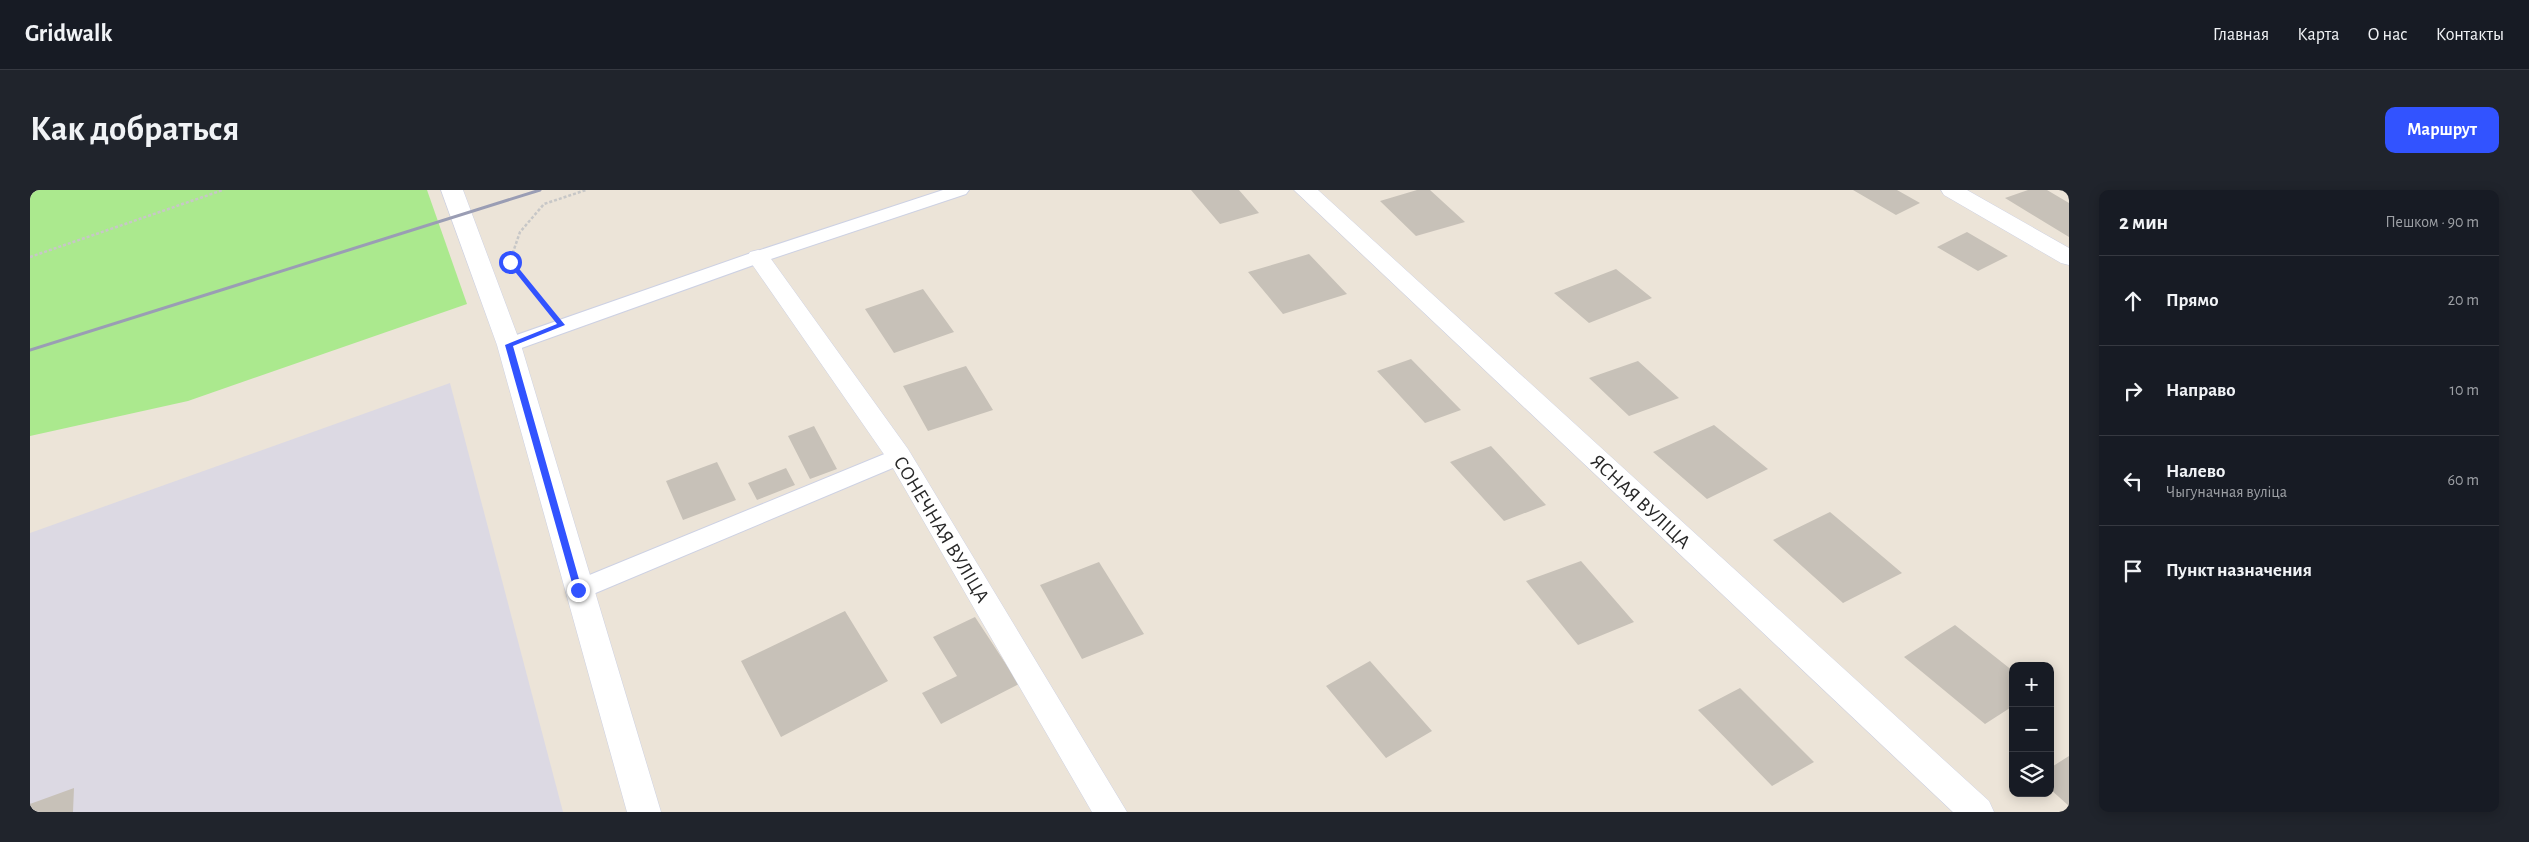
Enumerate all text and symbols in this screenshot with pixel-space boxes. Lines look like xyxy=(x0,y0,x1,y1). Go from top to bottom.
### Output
text: Gridwalk xyxy=(25,22,112,46)
text: Главная xyxy=(2213,26,2269,44)
text: Карта xyxy=(2297,26,2339,44)
text: О нас xyxy=(2367,26,2408,44)
text: Контакты xyxy=(2436,26,2504,44)
button: Маршрут xyxy=(2385,107,2499,153)
text: Как добраться xyxy=(30,112,239,147)
text: 2 мин xyxy=(2119,212,2168,233)
text: Пешком · 90 m xyxy=(2385,214,2479,230)
route start xyxy=(499,251,522,274)
icon: ahead xyxy=(2119,287,2147,315)
text: Прямо xyxy=(2166,291,2219,310)
text: 20 m xyxy=(2448,292,2479,308)
icon: right xyxy=(2119,377,2147,405)
text: Направо xyxy=(2166,381,2236,400)
text: 10 m xyxy=(2450,382,2479,398)
street label: ЯСНАЯ ВУЛІЦА xyxy=(1587,451,1694,553)
street label: СОНЕЧНАЯ ВУЛІЦА xyxy=(890,453,993,606)
text: Налево xyxy=(2166,462,2225,481)
icon: left xyxy=(2119,467,2147,495)
text: 60 m xyxy=(2448,472,2479,488)
text: Чыгуначная вуліца xyxy=(2166,484,2287,500)
icon: arrive xyxy=(2119,557,2147,585)
text: Пункт назначения xyxy=(2166,561,2312,580)
route end xyxy=(567,579,590,602)
map controls xyxy=(2009,662,2054,797)
button: + xyxy=(2009,662,2054,707)
button: − xyxy=(2009,707,2054,752)
button: layers xyxy=(2009,752,2054,797)

